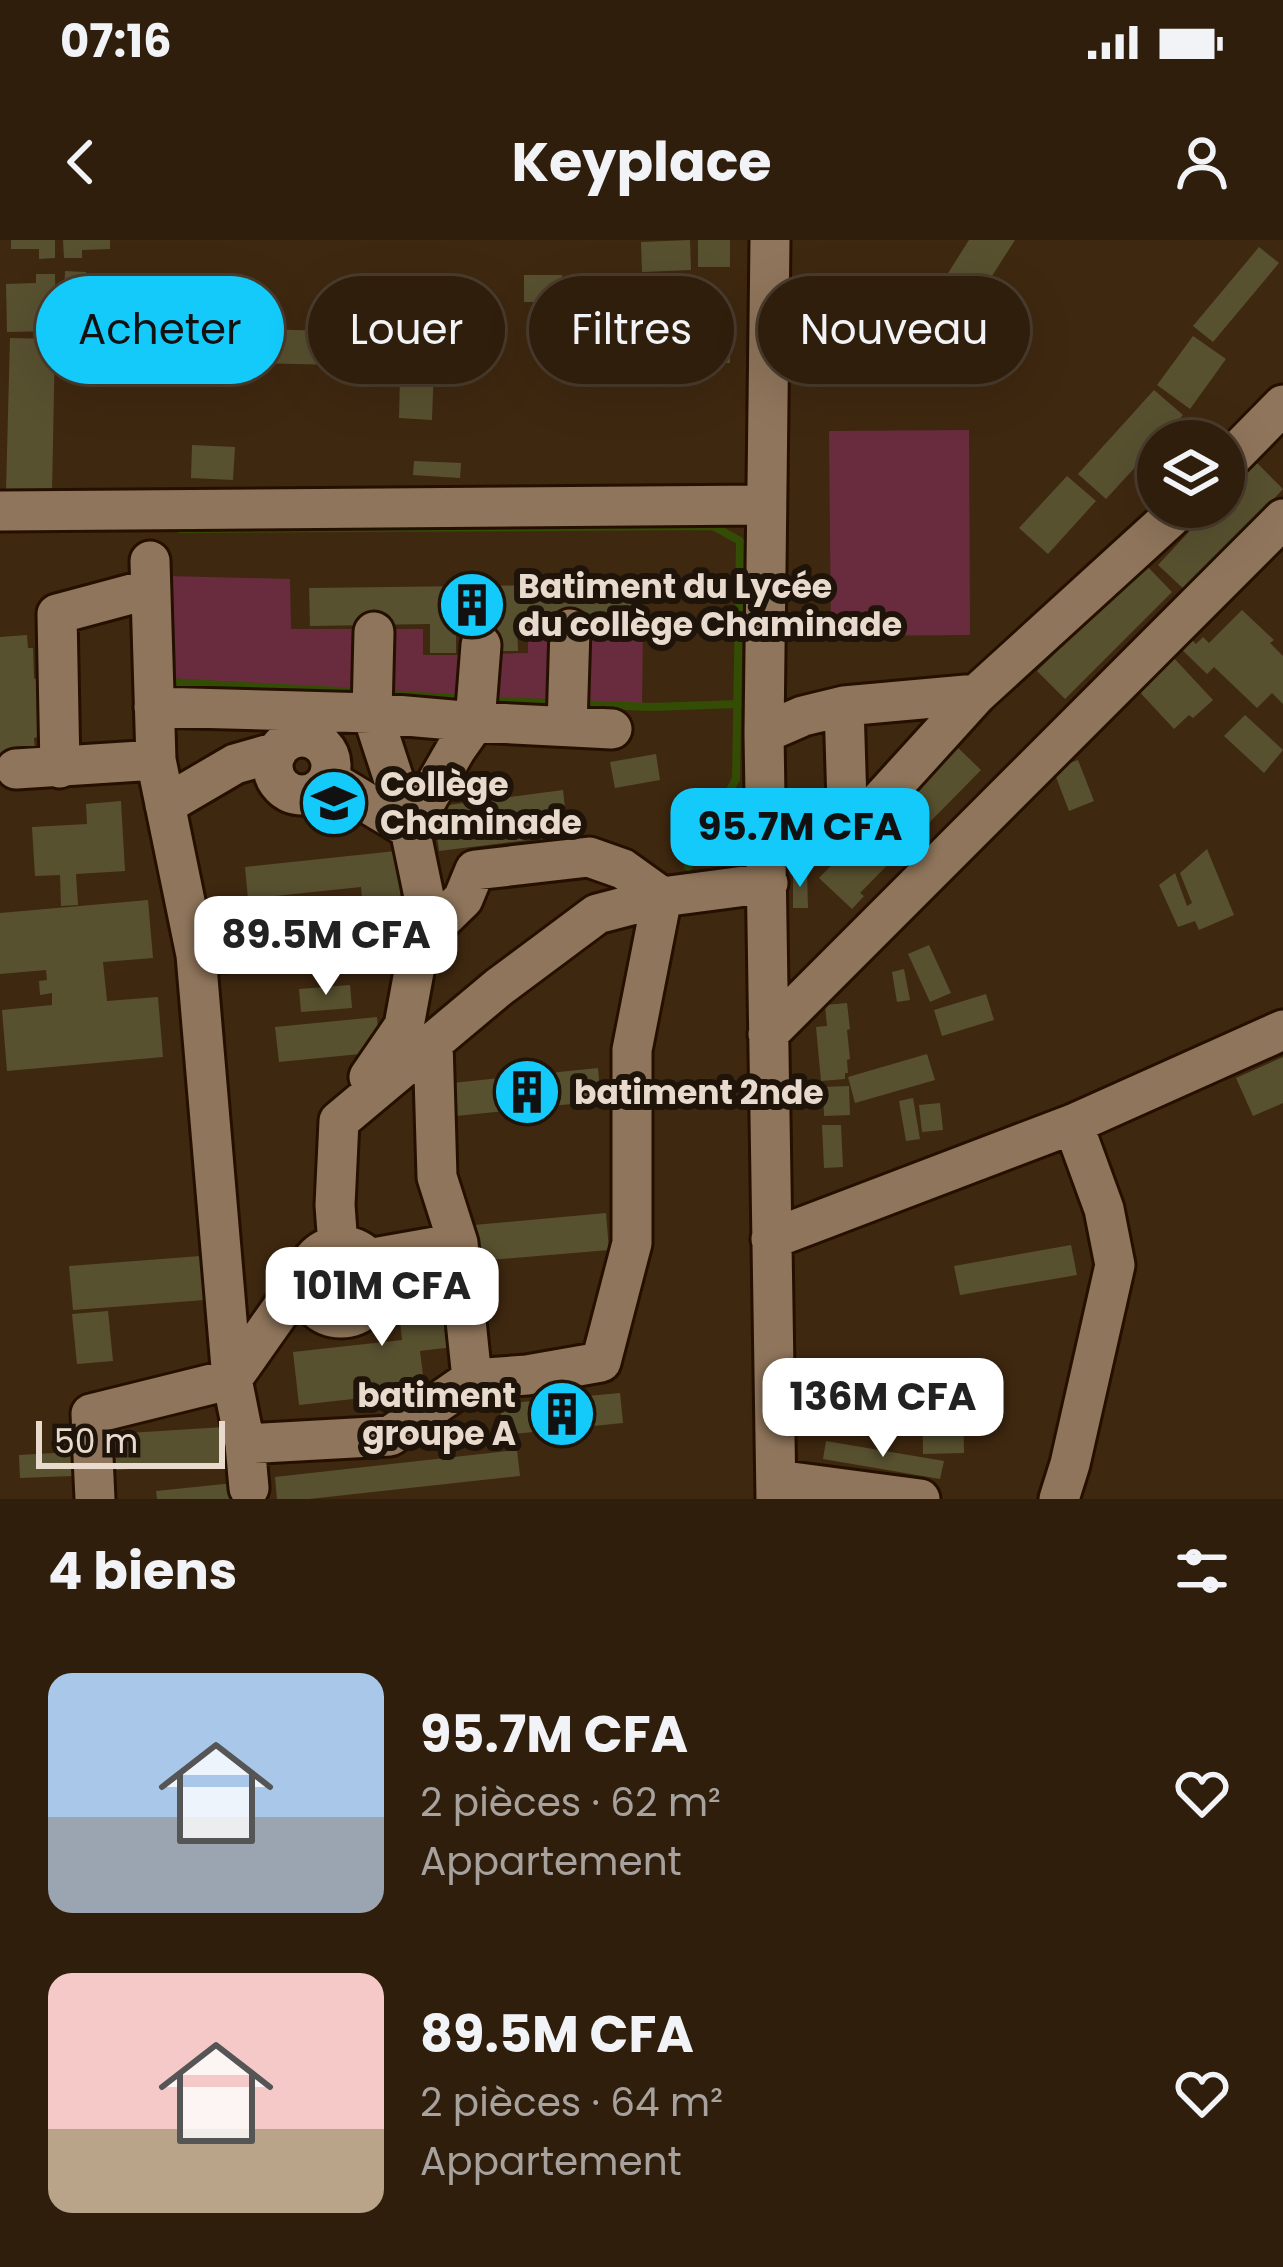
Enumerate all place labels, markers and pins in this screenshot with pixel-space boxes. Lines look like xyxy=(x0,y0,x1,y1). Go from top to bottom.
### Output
place label: Batiment du Lycée du collège Chaminade xyxy=(518,563,902,648)
building icon: Batiment du Lycée du collège Chaminade xyxy=(437,570,507,640)
place label: Collège Chaminade xyxy=(380,761,582,846)
school or university icon: Collège Chaminade xyxy=(299,768,369,838)
pin: 95.7M CFA xyxy=(663,788,937,890)
pin: 89.5M CFA xyxy=(189,896,463,998)
building icon: batiment 2nde xyxy=(492,1057,562,1127)
place label: batiment 2nde xyxy=(574,1069,824,1116)
pin: 101M CFA xyxy=(258,1247,506,1349)
pin: 136M CFA xyxy=(759,1358,1007,1460)
place label: batiment groupe A xyxy=(357,1372,516,1457)
building icon: batiment groupe A xyxy=(527,1379,597,1449)

